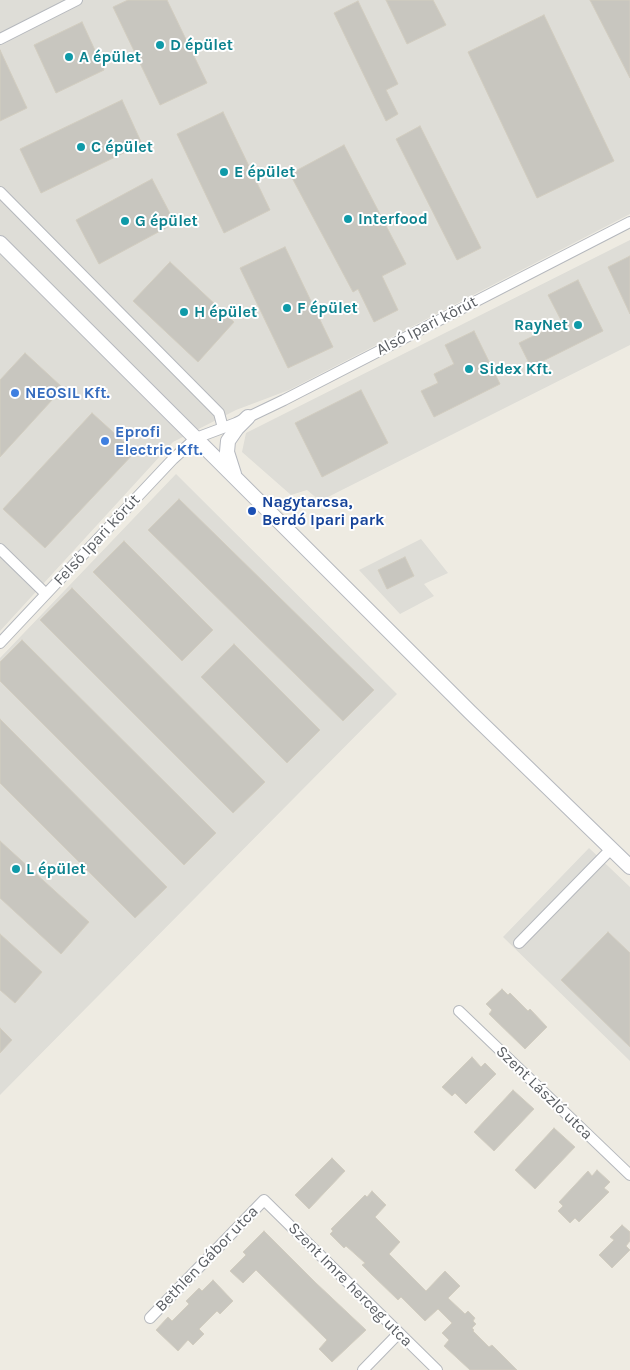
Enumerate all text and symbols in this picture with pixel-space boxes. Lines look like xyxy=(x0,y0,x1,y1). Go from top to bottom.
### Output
place label: D épület xyxy=(170,35,233,55)
marker: D épület xyxy=(154,39,166,51)
place label: A épület xyxy=(79,47,141,67)
marker: A épület xyxy=(63,51,75,63)
place label: C épület xyxy=(91,137,153,157)
marker: C épület xyxy=(75,141,87,153)
place label: E épület xyxy=(234,162,295,182)
marker: E épület xyxy=(218,166,230,178)
place label: Interfood xyxy=(358,209,428,229)
place label: G épület xyxy=(135,211,198,231)
marker: Interfood xyxy=(342,213,354,225)
marker: G épület xyxy=(119,215,131,227)
street label: Alsó Ipari körút xyxy=(373,292,481,360)
place label: F épület xyxy=(297,298,358,318)
place label: H épület xyxy=(194,302,257,322)
marker: F épület xyxy=(281,302,293,314)
marker: H épület xyxy=(178,306,190,318)
place label: RayNet xyxy=(514,315,568,335)
marker: RayNet xyxy=(572,319,584,331)
place label: Sidex Kft. xyxy=(479,359,552,379)
marker: Sidex Kft. xyxy=(463,363,475,375)
place label: NEOSIL Kft. xyxy=(25,383,110,403)
marker: NEOSIL Kft. xyxy=(9,387,21,399)
place label: Eprofi Electric Kft. xyxy=(115,422,203,460)
marker: Eprofi Electric Kft. xyxy=(99,435,111,447)
street label: Felső Ipari körút xyxy=(50,490,144,590)
place label: Nagytarcsa, Berdó Ipari park xyxy=(262,492,384,530)
marker: Nagytarcsa, Berdó Ipari park xyxy=(246,505,258,517)
place label: L épület xyxy=(26,859,86,879)
marker: L épület xyxy=(10,863,22,875)
street label: Szent László utca xyxy=(492,1042,596,1144)
street label: Bethlen Gábor utca xyxy=(152,1202,262,1316)
street label: Szent Imre herceg utca xyxy=(284,1219,416,1351)

